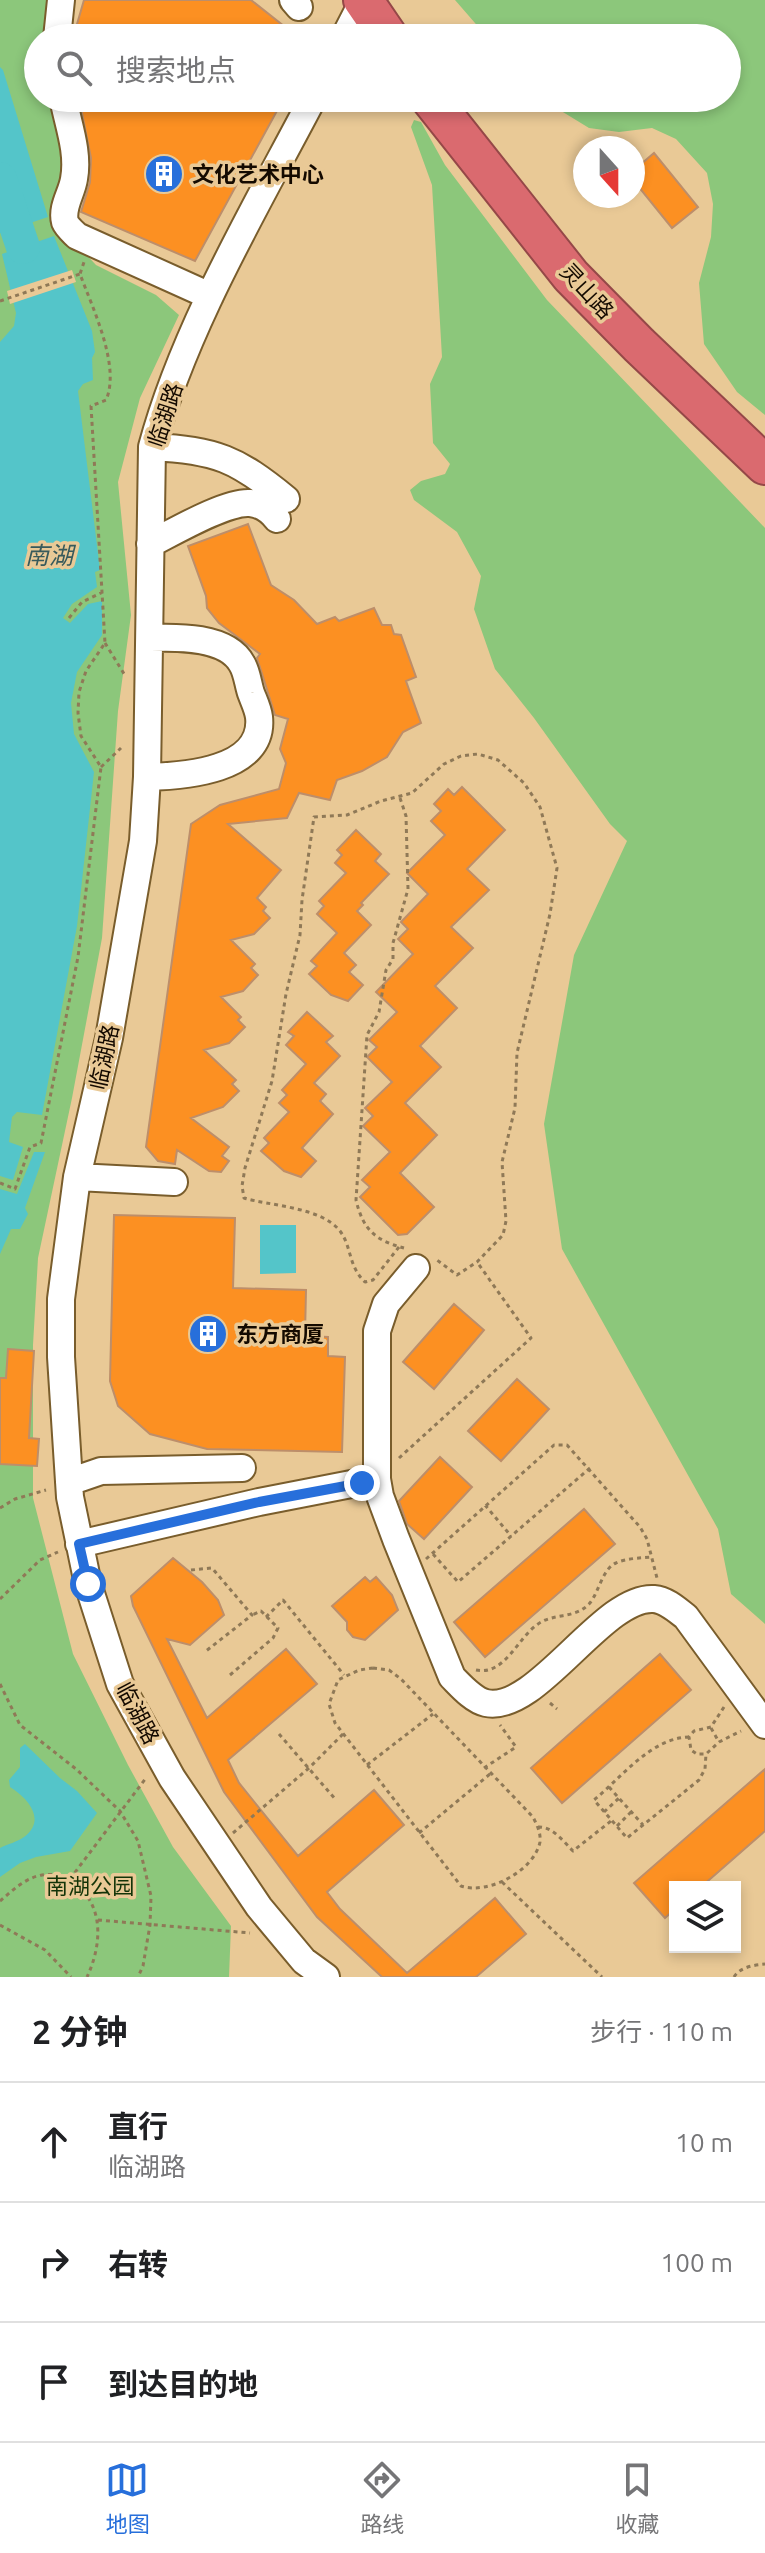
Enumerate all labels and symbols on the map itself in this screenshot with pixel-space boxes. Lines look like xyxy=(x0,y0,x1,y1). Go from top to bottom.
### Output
north arrow xyxy=(573,136,645,208)
building icon: 文化艺术中心 xyxy=(143,153,185,195)
place label: 文化艺术中心 xyxy=(192,161,324,186)
street label: 灵山路 xyxy=(556,258,619,323)
street label: 临湖路 xyxy=(142,380,187,450)
water label: 南湖 xyxy=(25,542,77,569)
street label: 临湖路 xyxy=(84,1022,123,1092)
building icon: 东方商厦 xyxy=(187,1313,229,1355)
place label: 东方商厦 xyxy=(236,1321,324,1346)
route end xyxy=(344,1465,380,1501)
route start xyxy=(70,1566,106,1602)
street label: 临湖路 xyxy=(112,1678,165,1748)
park label: 南湖公园 xyxy=(46,1873,134,1898)

